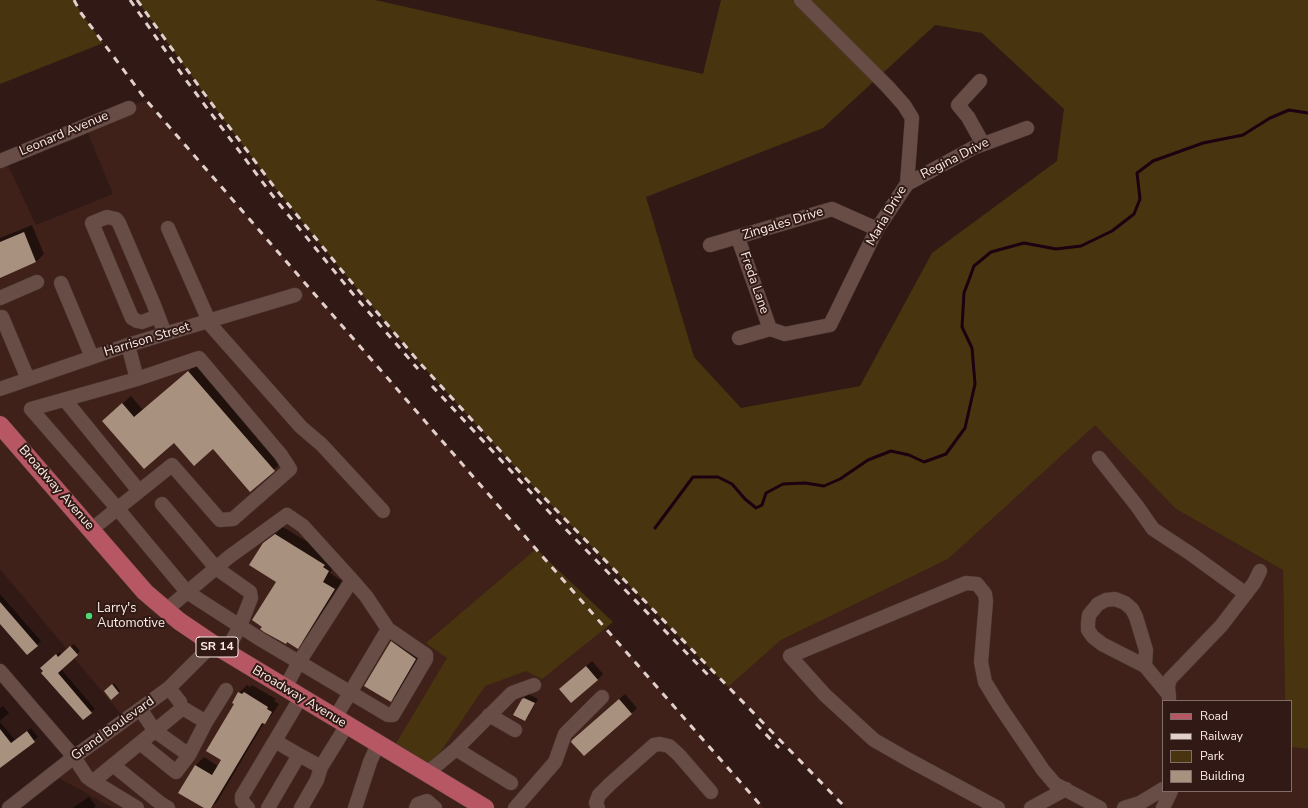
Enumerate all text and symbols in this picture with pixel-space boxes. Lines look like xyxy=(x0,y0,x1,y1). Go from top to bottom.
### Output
street label: Leonard Avenue xyxy=(17,108,111,160)
street label: Regina Drive xyxy=(918,135,992,183)
street label: Maria Drive xyxy=(864,183,910,249)
street label: Zingales Drive xyxy=(741,204,825,244)
street label: Freda Lane xyxy=(736,250,772,316)
street label: Harrison Street xyxy=(102,320,192,360)
street label: Broadway Avenue xyxy=(15,443,97,533)
place label: Larry's Automotive xyxy=(97,601,165,632)
marker: Larry's Automotive xyxy=(84,611,94,621)
road number: SR 14 xyxy=(196,637,238,657)
street label: Broadway Avenue xyxy=(249,663,349,731)
street label: Grand Boulevard xyxy=(68,694,158,764)
legend xyxy=(1162,700,1292,792)
text: Road xyxy=(1200,708,1228,724)
text: Railway xyxy=(1200,728,1243,744)
text: Park xyxy=(1200,748,1224,764)
text: Building xyxy=(1200,768,1245,784)

